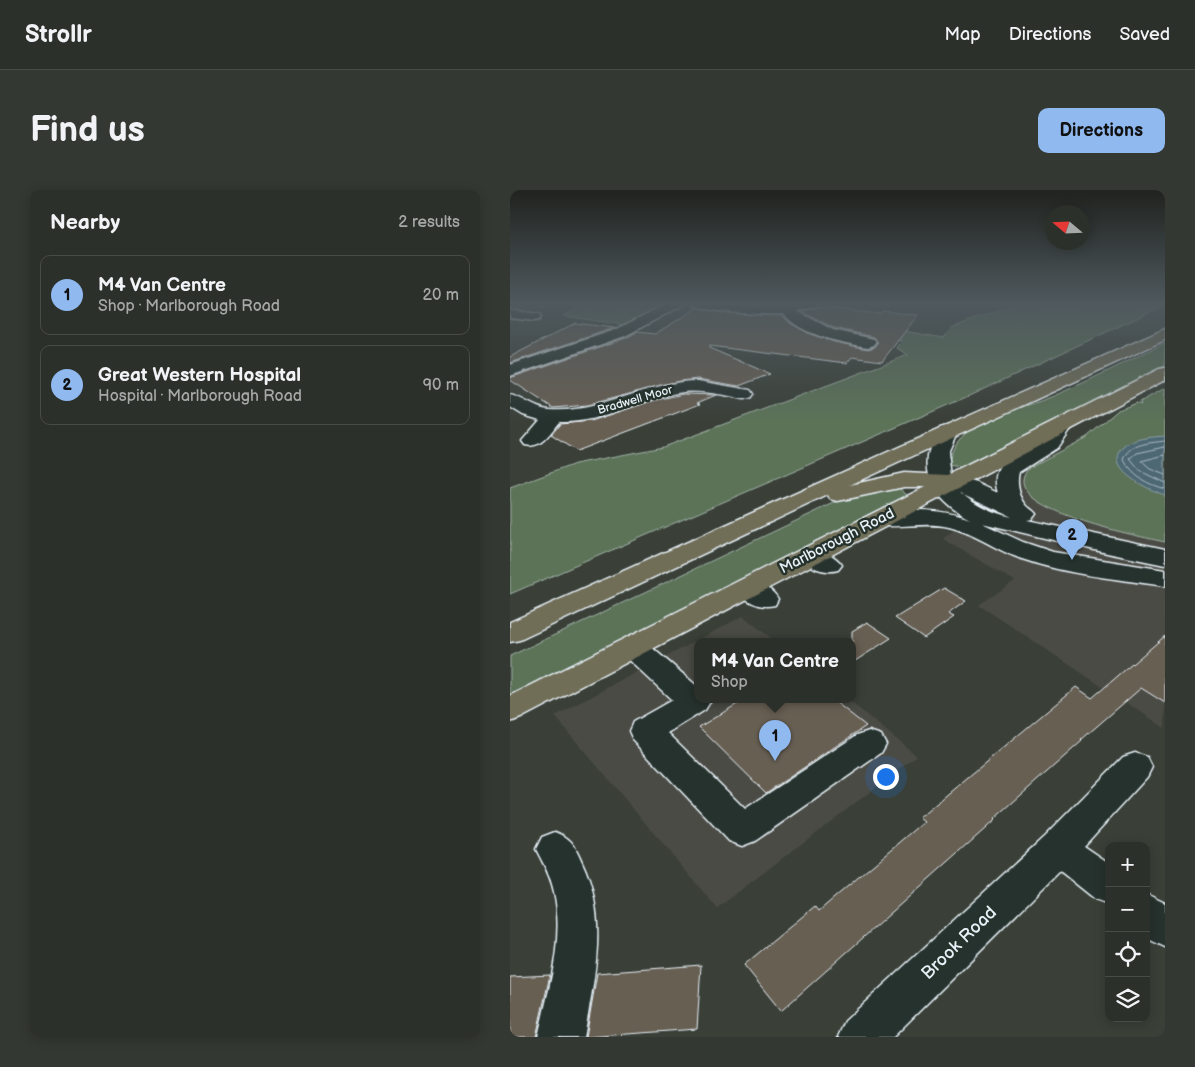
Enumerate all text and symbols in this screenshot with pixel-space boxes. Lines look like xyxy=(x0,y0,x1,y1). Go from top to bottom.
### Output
text: Strollr xyxy=(25,20,92,49)
text: Map xyxy=(945,24,981,45)
text: Directions xyxy=(1009,24,1091,45)
text: Saved xyxy=(1119,24,1170,45)
button: Directions xyxy=(1038,108,1165,153)
text: Find us xyxy=(30,109,145,152)
north arrow xyxy=(1045,205,1090,250)
text: Nearby xyxy=(50,210,120,235)
text: 2 results xyxy=(398,213,460,232)
text: M4 Van Centre xyxy=(98,274,226,297)
text: 1 xyxy=(64,286,70,305)
text: 20 m xyxy=(423,286,459,305)
text: Shop · Marlborough Road xyxy=(98,297,280,316)
text: Great Western Hospital xyxy=(98,364,301,387)
text: 2 xyxy=(62,376,72,395)
text: 90 m xyxy=(423,376,459,395)
street label: Bradwell Moor xyxy=(596,382,675,418)
text: Hospital · Marlborough Road xyxy=(98,387,302,406)
street label: Marlborough Road xyxy=(776,504,898,578)
pin: 2 xyxy=(1056,519,1088,560)
popup xyxy=(694,638,856,703)
text: M4 Van Centre xyxy=(711,650,839,673)
text: Shop xyxy=(711,673,748,692)
pin: 1 xyxy=(759,720,791,761)
your location xyxy=(873,764,899,790)
map controls xyxy=(1105,842,1150,1022)
button: + xyxy=(1105,842,1150,887)
button: − xyxy=(1105,887,1150,932)
street label: Brook Road xyxy=(917,902,1001,984)
button: locate xyxy=(1105,932,1150,977)
button: layers xyxy=(1105,977,1150,1022)

